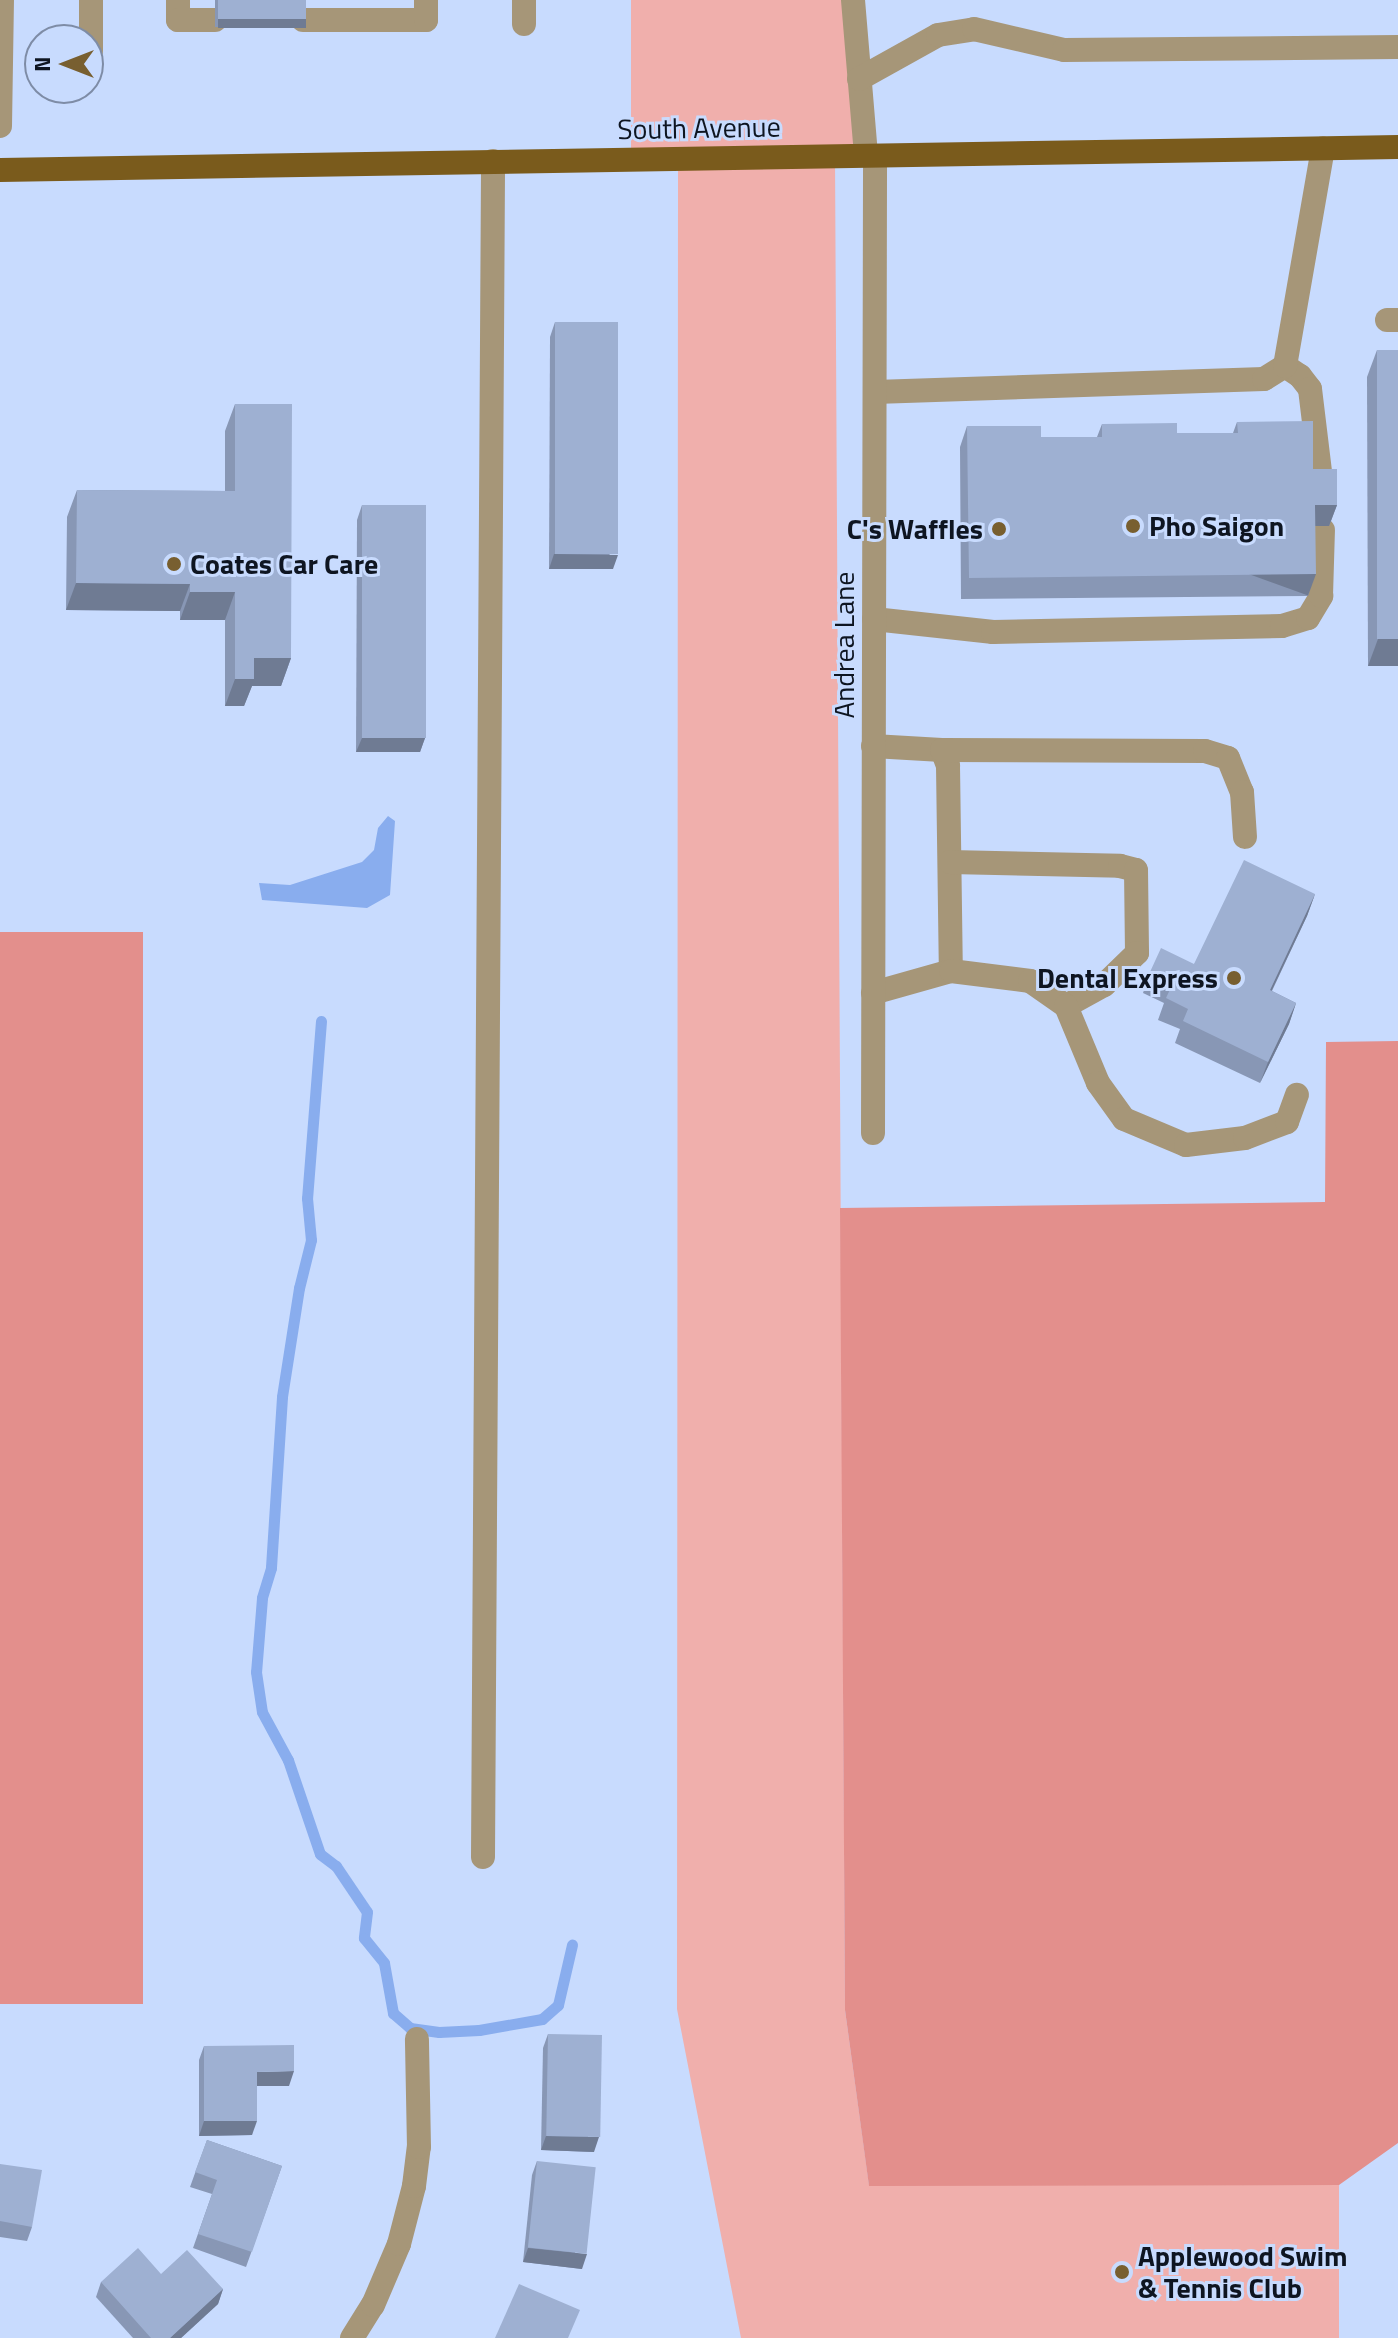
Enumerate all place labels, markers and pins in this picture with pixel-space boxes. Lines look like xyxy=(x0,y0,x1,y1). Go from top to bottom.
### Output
place label: Pho Saigon xyxy=(1149,509,1284,543)
place label: C's Waffles xyxy=(847,512,983,546)
marker: Pho Saigon xyxy=(1124,517,1142,535)
marker: C's Waffles xyxy=(990,520,1008,538)
place label: Coates Car Care xyxy=(190,547,378,581)
marker: Coates Car Care xyxy=(165,555,183,573)
place label: Dental Express xyxy=(1037,961,1218,995)
marker: Dental Express xyxy=(1225,969,1243,987)
place label: Applewood Swim & Tennis Club xyxy=(1138,2239,1347,2305)
marker: Applewood Swim & Tennis Club xyxy=(1113,2263,1131,2281)

